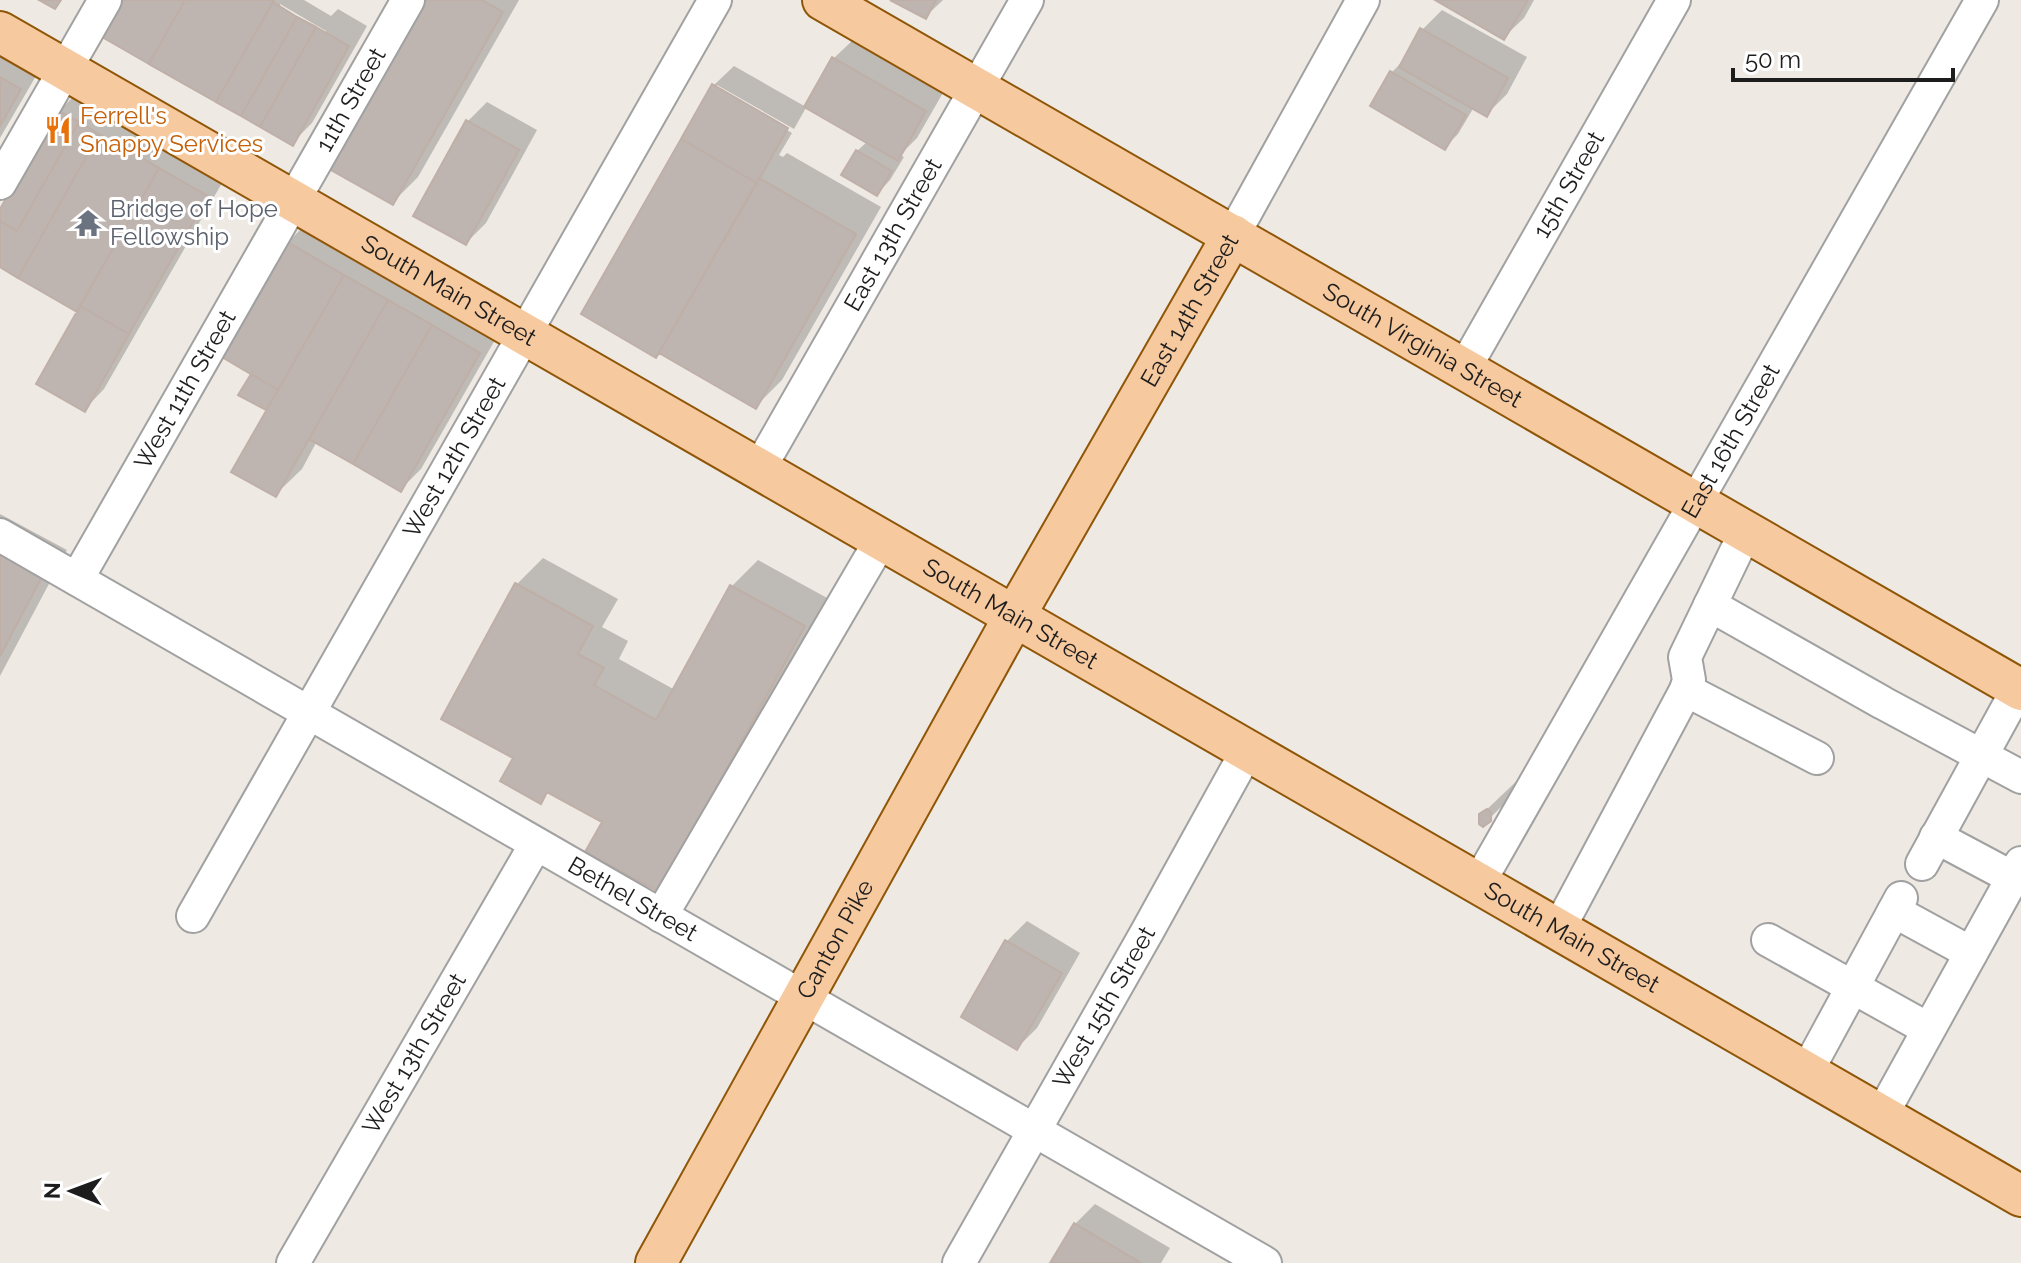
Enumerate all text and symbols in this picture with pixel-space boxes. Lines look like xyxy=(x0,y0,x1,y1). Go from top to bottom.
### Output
scale bar xyxy=(1733,32,1953,82)
street label: 11th Street xyxy=(309,42,392,157)
text: 50 m xyxy=(1745,45,1801,74)
place label: Ferrell's Snappy Services xyxy=(80,101,263,158)
restaurant icon: Ferrell's Snappy Services xyxy=(43,115,73,145)
street label: 15th Street xyxy=(1527,126,1610,243)
street label: East 13th Street xyxy=(837,153,948,316)
place label: Bridge of Hope Fellowship xyxy=(110,194,278,251)
temple icon: Bridge of Hope Fellowship xyxy=(73,208,103,238)
street label: South Main Street xyxy=(356,228,542,352)
street label: East 14th Street xyxy=(1134,229,1245,392)
street label: South Virginia Street xyxy=(1318,276,1528,414)
street label: West 11th Street xyxy=(128,305,242,474)
street label: East 16th Street xyxy=(1675,358,1786,523)
street label: West 12th Street xyxy=(397,371,511,543)
street label: South Main Street xyxy=(918,552,1103,675)
street label: Bethel Street xyxy=(563,850,703,947)
street label: Canton Pike xyxy=(790,874,880,1004)
street label: South Main Street xyxy=(1479,875,1665,999)
street label: West 15th Street xyxy=(1046,921,1161,1093)
street label: West 13th Street xyxy=(356,968,472,1139)
north arrow xyxy=(32,1151,112,1231)
text: N xyxy=(39,1182,65,1199)

